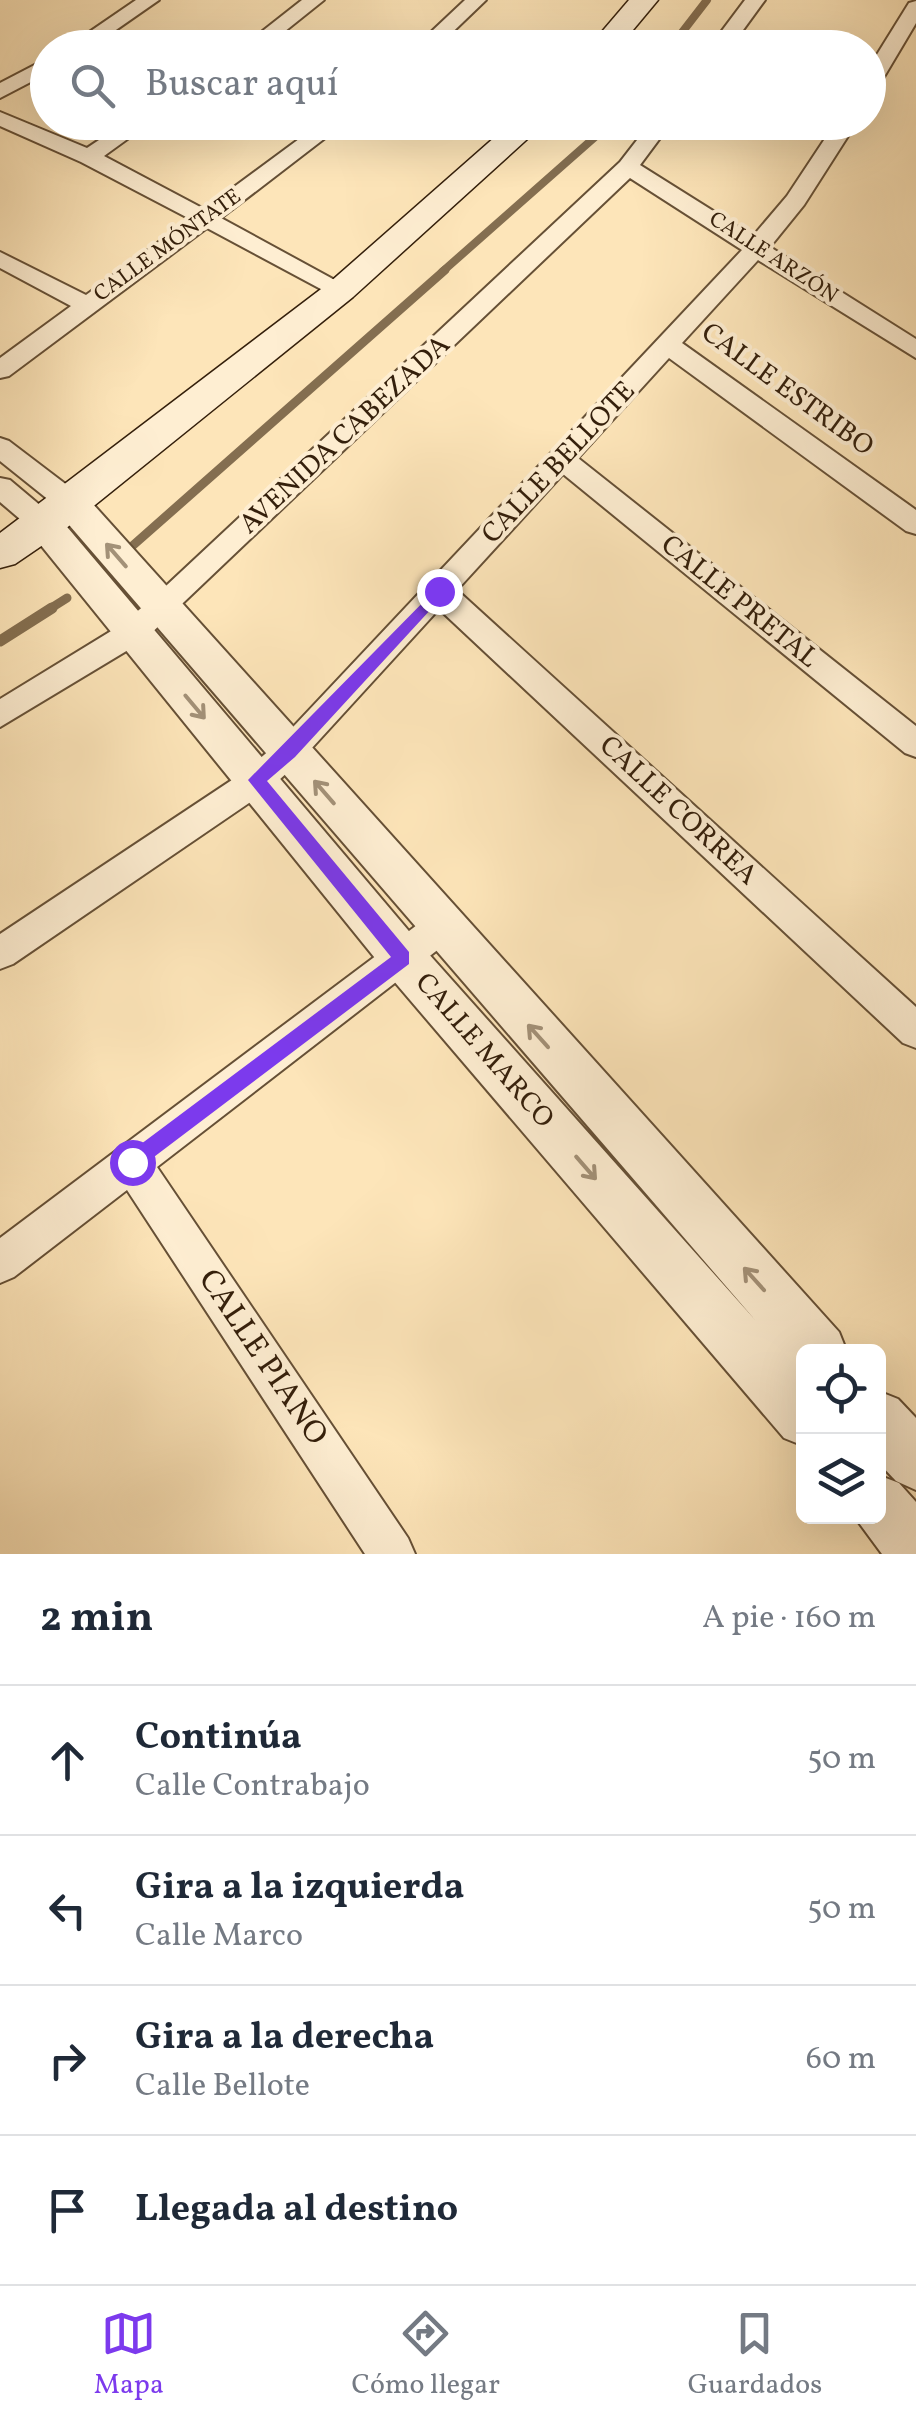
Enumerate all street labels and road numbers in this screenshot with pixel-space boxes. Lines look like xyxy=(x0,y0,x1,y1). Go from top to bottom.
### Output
street label: CALLE MÓNTATE xyxy=(88,182,248,310)
street label: CALLE ARZÓN xyxy=(702,205,844,311)
street label: CALLE ESTRIBO xyxy=(693,314,881,466)
street label: AVENIDA CABEZADA xyxy=(231,326,459,543)
street label: CALLE BELLOTE xyxy=(473,373,645,553)
street label: CALLE PRETAL xyxy=(652,526,826,678)
street label: CALLE CORREA xyxy=(590,727,766,895)
street label: CALLE MARCO xyxy=(406,965,562,1137)
street label: CALLE PIANO xyxy=(187,1261,337,1455)

